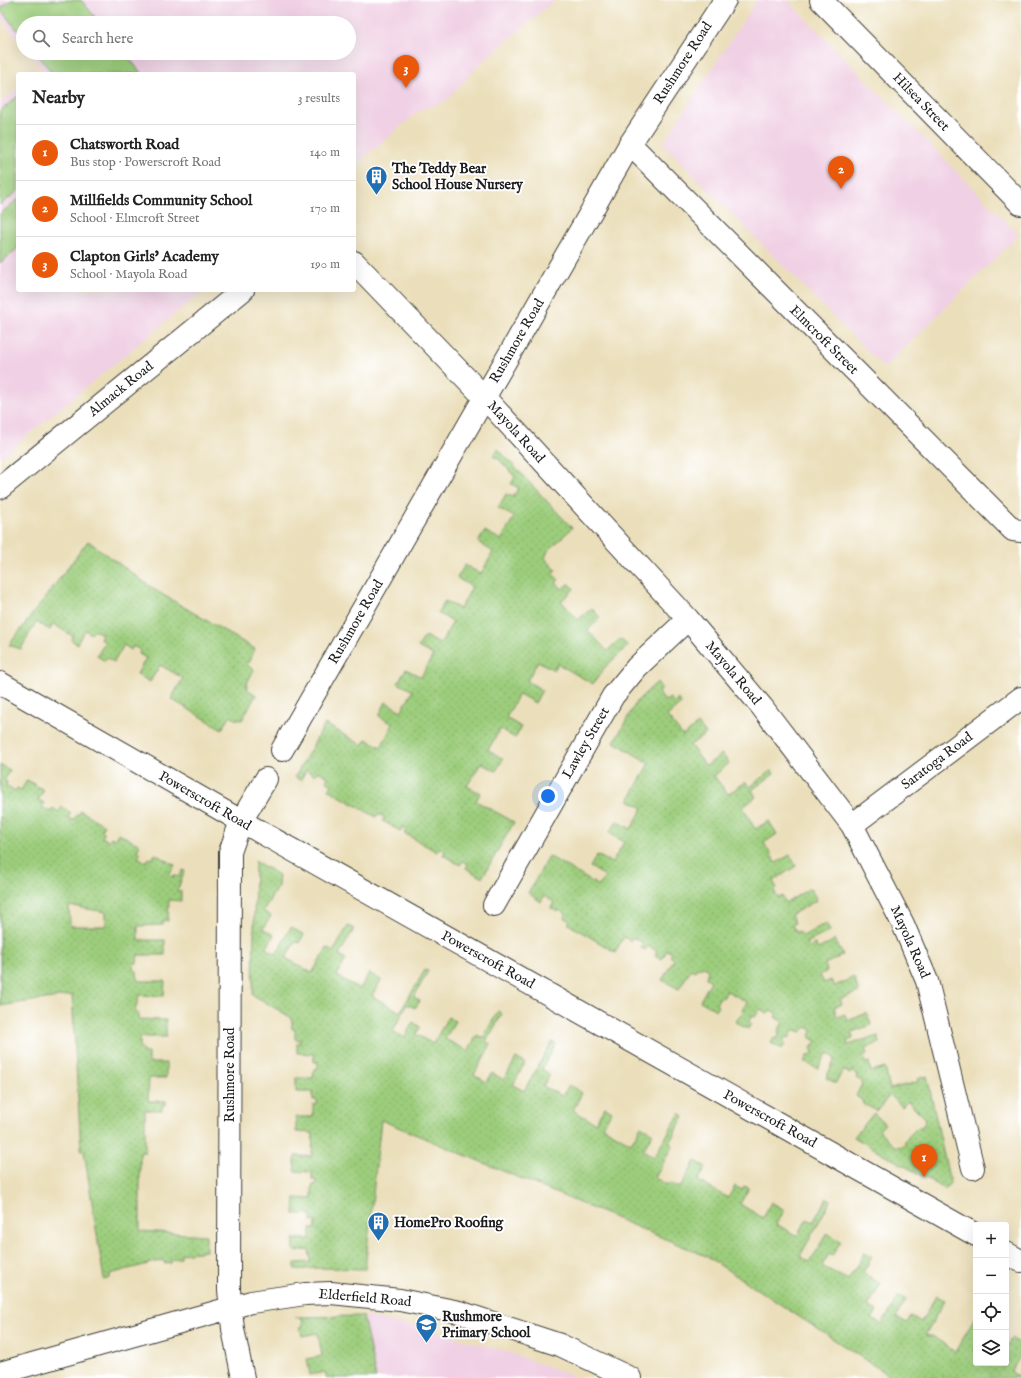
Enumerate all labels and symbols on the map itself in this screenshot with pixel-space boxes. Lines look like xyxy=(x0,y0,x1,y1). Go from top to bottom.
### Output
street label: Rushmore Road xyxy=(650,18,717,108)
pin: 3 xyxy=(393,55,419,88)
street label: Hilsea Street xyxy=(889,69,954,135)
pin: 2 xyxy=(828,156,854,189)
place label: The Teddy Bear School House Nursery xyxy=(391,160,524,194)
building icon: The Teddy Bear School House Nursery xyxy=(363,164,389,197)
street label: Rushmore Road xyxy=(486,295,549,387)
street label: Elmcroft Street xyxy=(786,302,863,379)
street label: Almack Road xyxy=(84,357,158,421)
street label: Mayola Road xyxy=(483,397,549,467)
street label: Rushmore Road xyxy=(325,576,388,668)
street label: Mayola Road xyxy=(701,637,765,709)
street label: Lawley Street xyxy=(558,704,614,782)
street label: Saratoga Road xyxy=(898,728,977,794)
street label: Powerscroft Road xyxy=(155,767,255,835)
your location xyxy=(538,786,558,806)
street label: Mayola Road xyxy=(886,903,934,982)
street label: Powerscroft Road xyxy=(438,927,538,993)
street label: Rushmore Road xyxy=(221,1027,239,1122)
street label: Powerscroft Road xyxy=(720,1086,820,1152)
pin: 1 xyxy=(911,1144,937,1177)
building icon: HomePro Roofing xyxy=(365,1210,391,1243)
place label: HomePro Roofing xyxy=(394,1214,505,1232)
street label: Elderfield Road xyxy=(318,1285,413,1311)
place label: Rushmore Primary School xyxy=(442,1308,532,1342)
school or university icon: Rushmore Primary School xyxy=(414,1312,440,1345)

